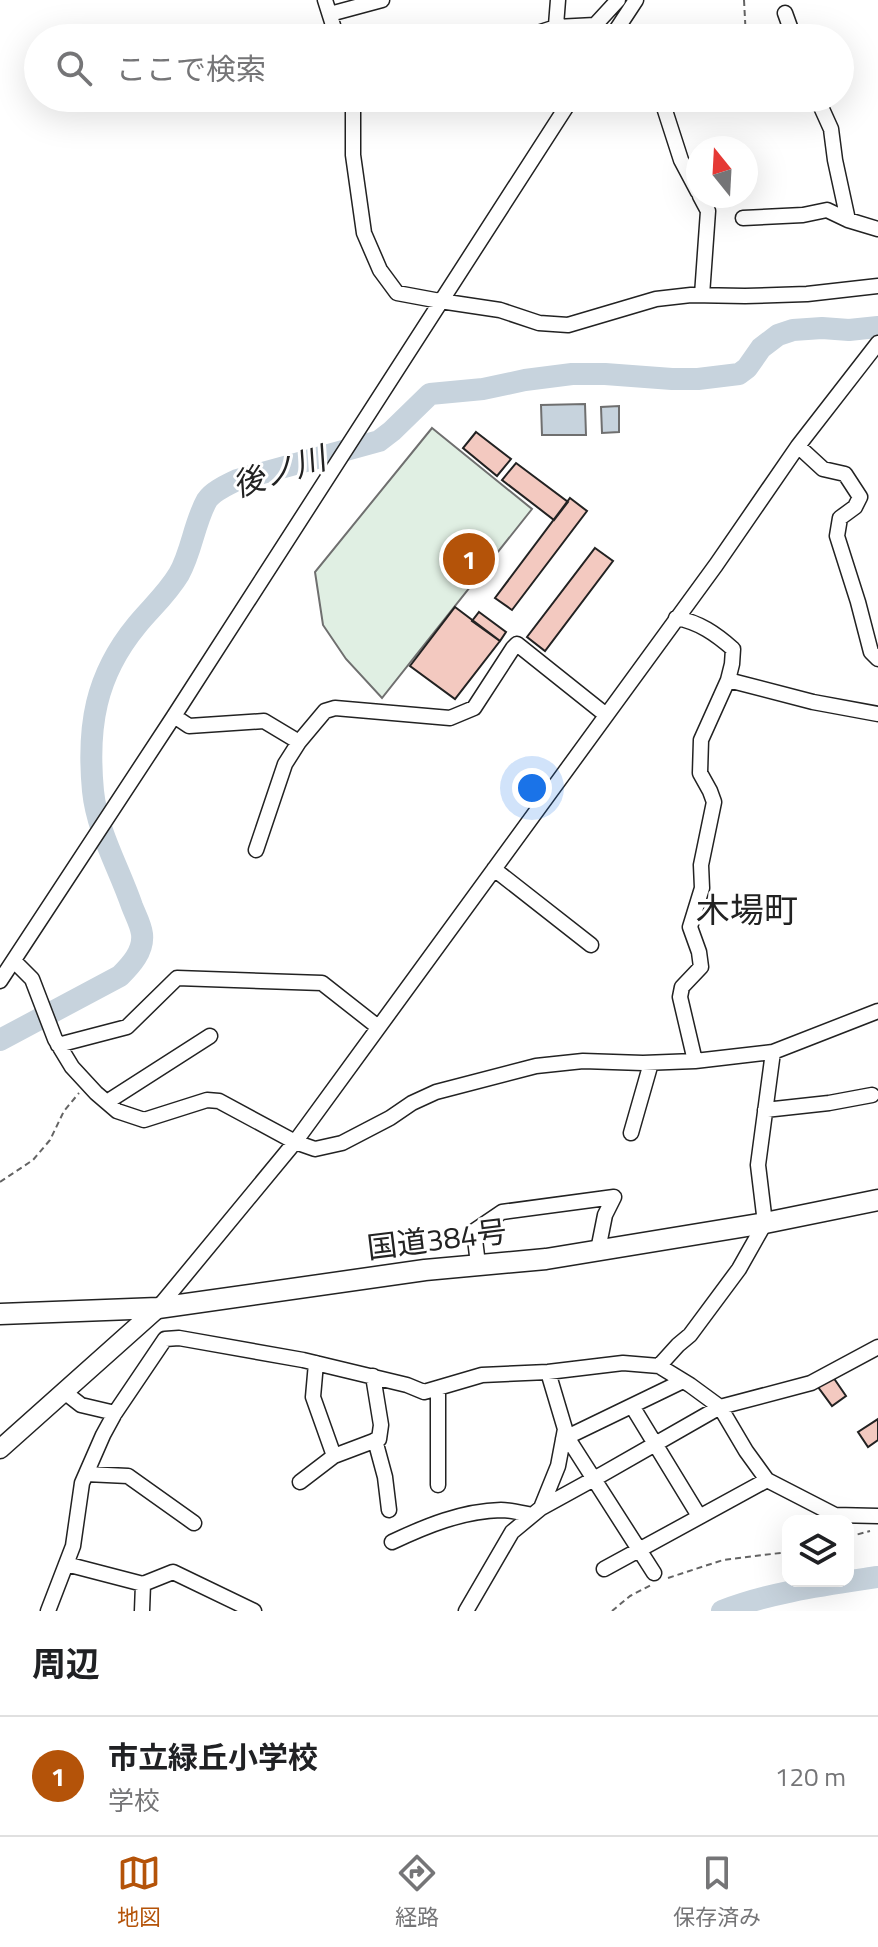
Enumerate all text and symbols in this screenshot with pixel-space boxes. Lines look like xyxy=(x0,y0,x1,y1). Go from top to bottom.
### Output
search box xyxy=(24,24,854,112)
icon: search xyxy=(52,46,96,90)
text: ここで検索 xyxy=(116,46,266,92)
north arrow xyxy=(686,136,758,208)
water label: 後ノ川 xyxy=(226,432,335,509)
pin: 1 xyxy=(443,529,495,589)
your location xyxy=(512,768,552,808)
district label: 木場町 xyxy=(696,883,798,935)
street label: 国道384号 xyxy=(364,1208,509,1270)
map controls xyxy=(782,1515,854,1587)
button: layers xyxy=(782,1515,854,1587)
text: 周辺 xyxy=(32,1637,100,1689)
text: 市立緑丘小学校 xyxy=(108,1734,318,1780)
text: 1 xyxy=(51,1757,65,1796)
text: 120 m xyxy=(775,1757,846,1796)
text: 学校 xyxy=(108,1781,160,1820)
tab: 地図 xyxy=(117,1851,161,1934)
tab: 経路 xyxy=(395,1851,439,1934)
tab: 保存済み xyxy=(673,1851,761,1934)

